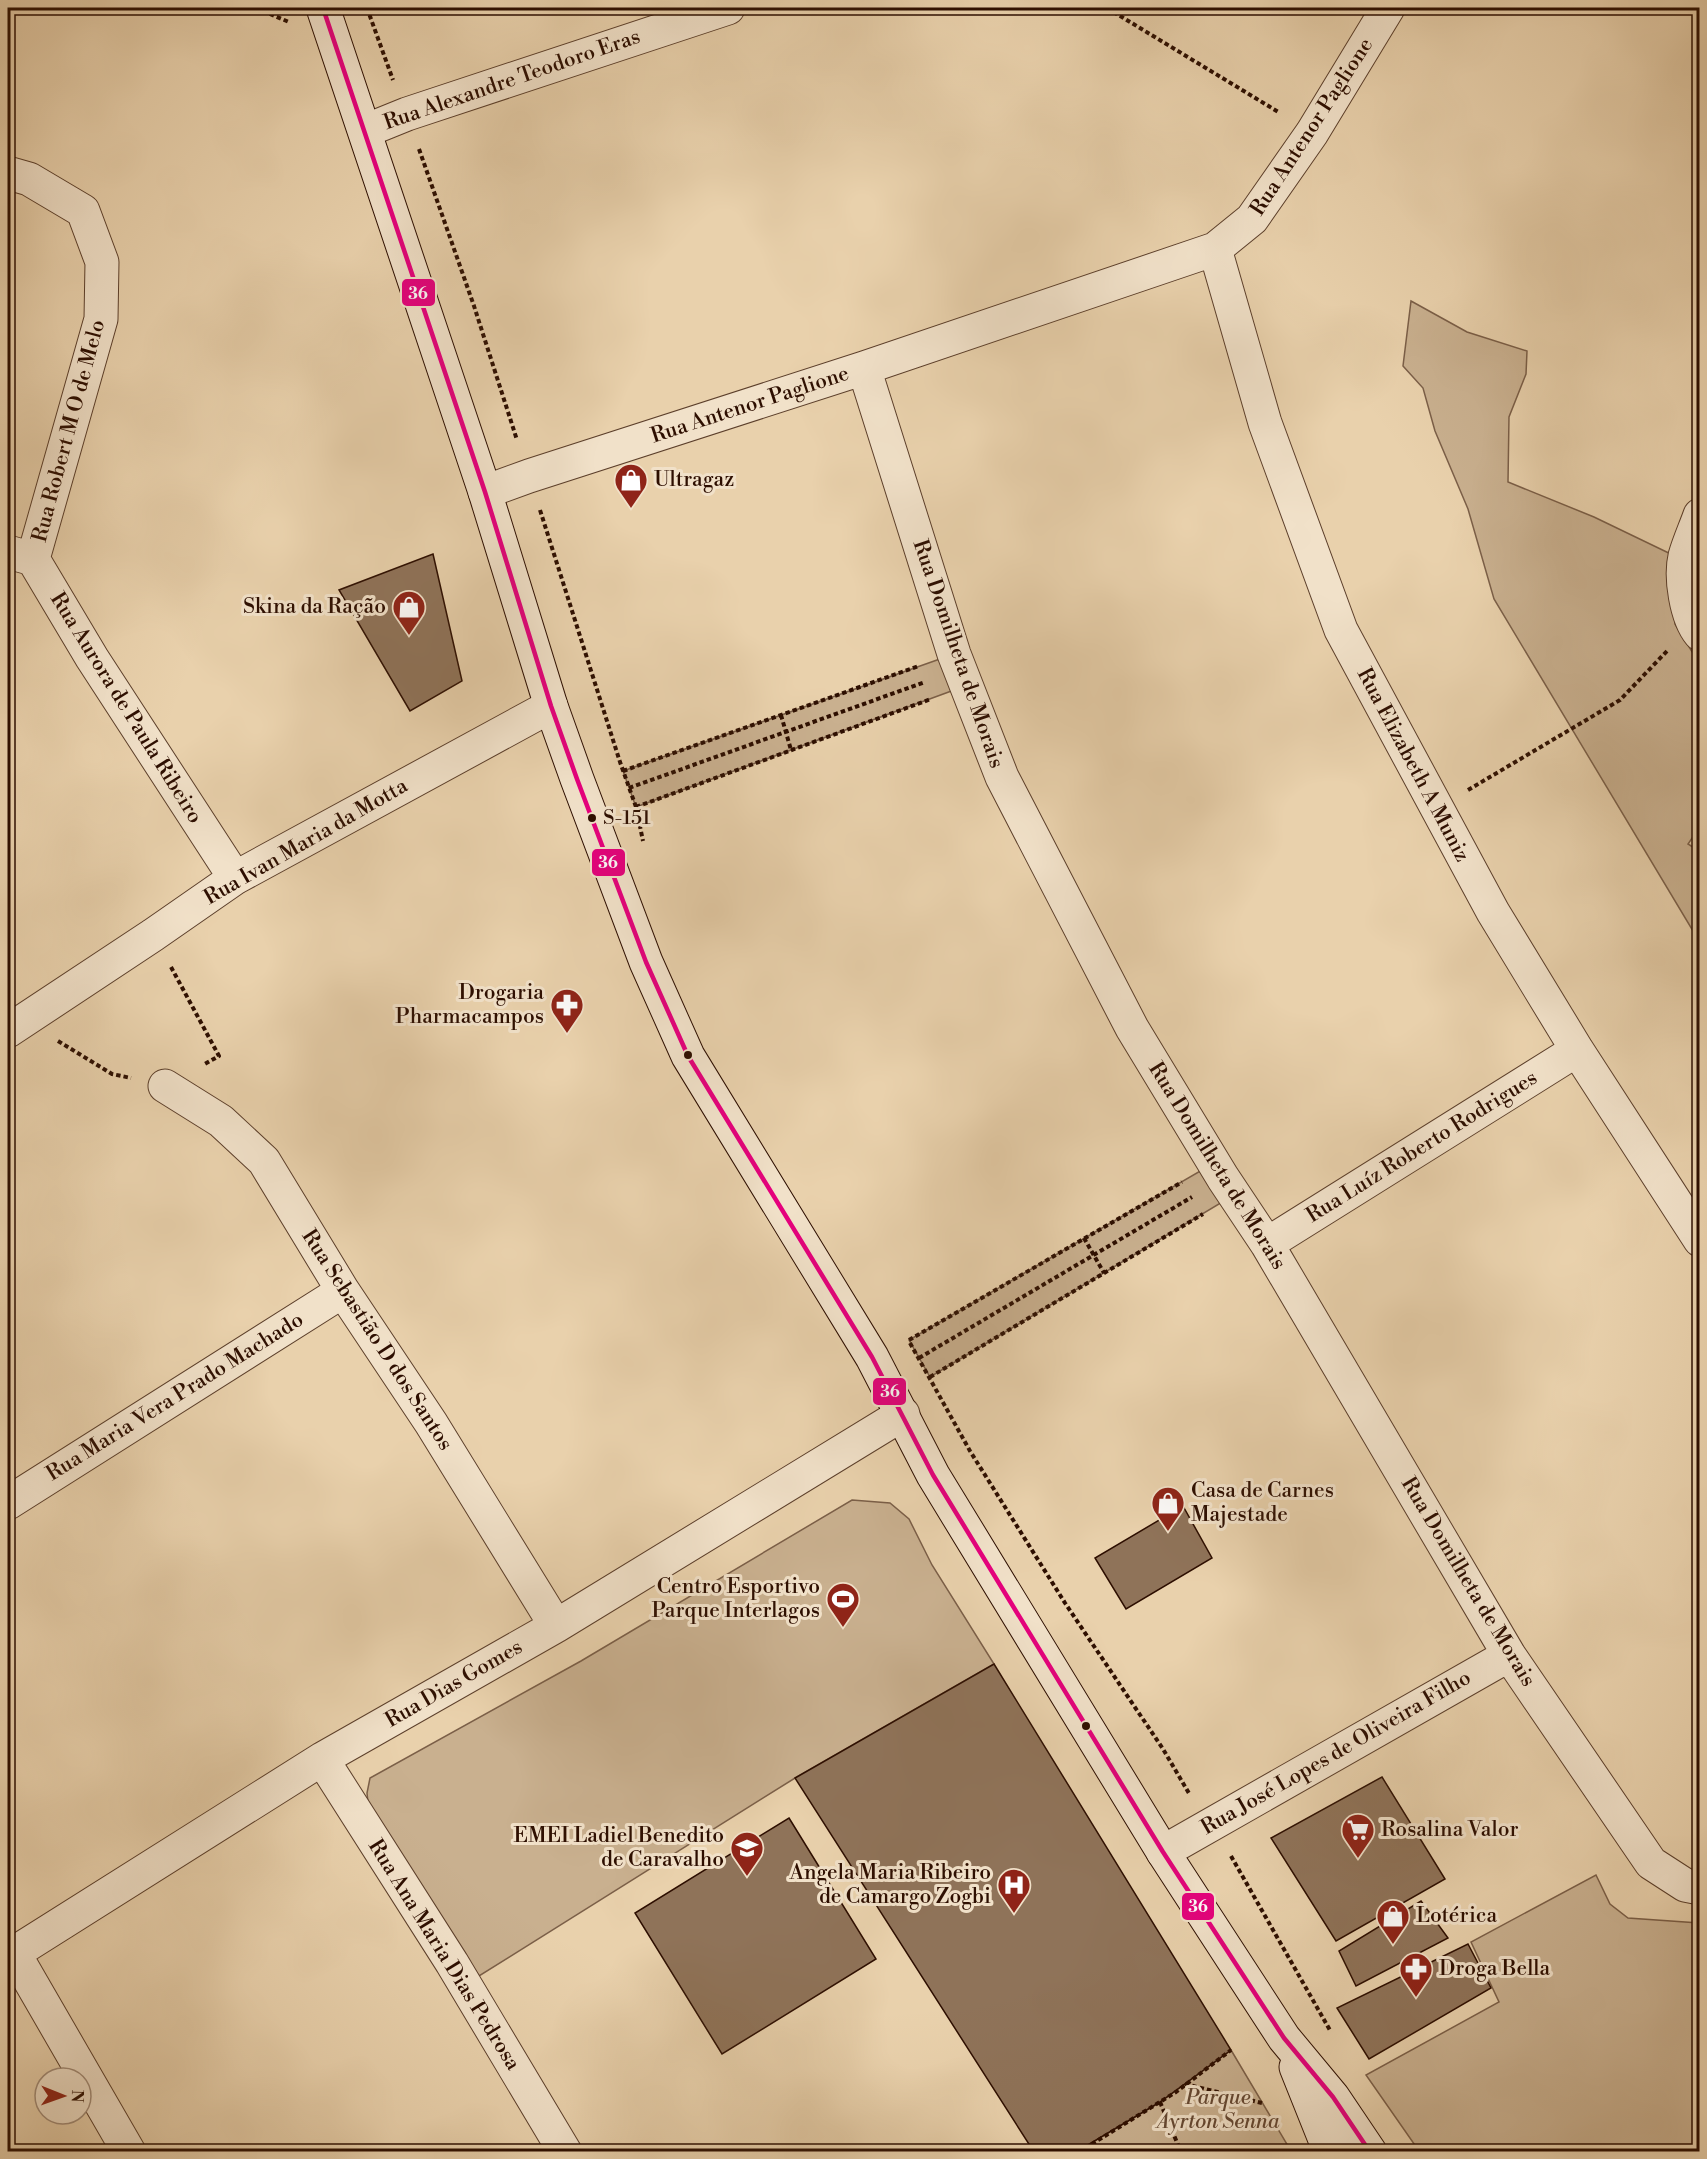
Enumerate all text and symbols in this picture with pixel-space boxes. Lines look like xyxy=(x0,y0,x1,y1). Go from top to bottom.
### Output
street label: Rua Alexandre Teodoro Eras xyxy=(380,24,644,136)
street label: Rua Antenor Paglione xyxy=(1245,33,1379,221)
line badge: 36 xyxy=(401,278,436,307)
text: 36 xyxy=(408,284,428,304)
street label: Rua Robert M O de Melo xyxy=(27,317,111,545)
street label: Rua Antenor Paglione xyxy=(648,361,852,449)
shop icon: Ultragaz xyxy=(613,462,649,509)
place label: Ultragaz xyxy=(654,467,734,493)
street label: Rua Domilheta de Morais xyxy=(907,536,1009,772)
street label: Rua Aurora de Paula Ribeiro xyxy=(44,588,208,828)
shop icon: Skina da Ração xyxy=(391,589,427,636)
place label: Skina da Ração xyxy=(243,594,386,620)
street label: Rua Elizabeth A Muniz xyxy=(1351,664,1475,866)
street label: Rua Ivan Maria da Motta xyxy=(200,773,413,911)
place label: S-151 xyxy=(603,806,651,831)
marker: S-151 xyxy=(586,812,598,824)
line badge: 36 xyxy=(591,848,626,877)
text: 36 xyxy=(598,853,618,873)
place label: Drogaria Pharmacampos xyxy=(395,980,544,1030)
pharmacy icon: Drogaria Pharmacampos xyxy=(549,987,585,1034)
unlabelled marker xyxy=(682,1049,694,1061)
street label: Rua Domilheta de Morais xyxy=(1142,1057,1292,1275)
street label: Rua Luíz Roberto Rodrigues xyxy=(1302,1065,1542,1229)
street label: Rua Sebastião D dos Santos xyxy=(296,1225,458,1455)
street label: Rua Maria Vera Prado Machado xyxy=(42,1307,308,1487)
line badge: 36 xyxy=(872,1377,907,1406)
text: 36 xyxy=(880,1382,900,1402)
street label: Rua Domilheta de Morais xyxy=(1395,1472,1541,1692)
place label: Casa de Carnes Majestade xyxy=(1191,1478,1334,1528)
shop icon: Casa de Carnes Majestade xyxy=(1150,1485,1186,1532)
place label: Centro Esportivo Parque Interlagos xyxy=(652,1574,820,1624)
sports icon: Centro Esportivo Parque Interlagos xyxy=(825,1581,861,1628)
street label: Rua Dias Gomes xyxy=(381,1634,527,1734)
street label: Rua José Lopes de Oliveira Filho xyxy=(1196,1665,1476,1841)
unlabelled marker xyxy=(1080,1720,1092,1732)
supermarket icon: Rosalina Valor xyxy=(1340,1812,1376,1859)
place label: Rosalina Valor xyxy=(1381,1817,1519,1843)
place label: EMEI Ladiel Benedito de Caravalho xyxy=(514,1823,724,1873)
school or university icon: EMEI Ladiel Benedito de Caravalho xyxy=(729,1830,765,1877)
street label: Rua Ana Maria Dias Pedrosa xyxy=(362,1835,526,2076)
place label: Angela Maria Ribeiro de Camargo Zogbi xyxy=(789,1860,991,1910)
hospital icon: Angela Maria Ribeiro de Camargo Zogbi xyxy=(996,1867,1032,1914)
line badge: 36 xyxy=(1181,1892,1215,1921)
text: 36 xyxy=(1188,1897,1208,1917)
shop icon: Lotérica xyxy=(1375,1898,1411,1945)
place label: Lotérica xyxy=(1416,1903,1497,1929)
pharmacy icon: Droga Bella xyxy=(1398,1951,1434,1998)
place label: Droga Bella xyxy=(1439,1956,1551,1982)
north arrow xyxy=(33,2066,93,2126)
park label: Parque Ayrton Senna xyxy=(1155,2085,1280,2135)
text: N xyxy=(67,2090,87,2103)

